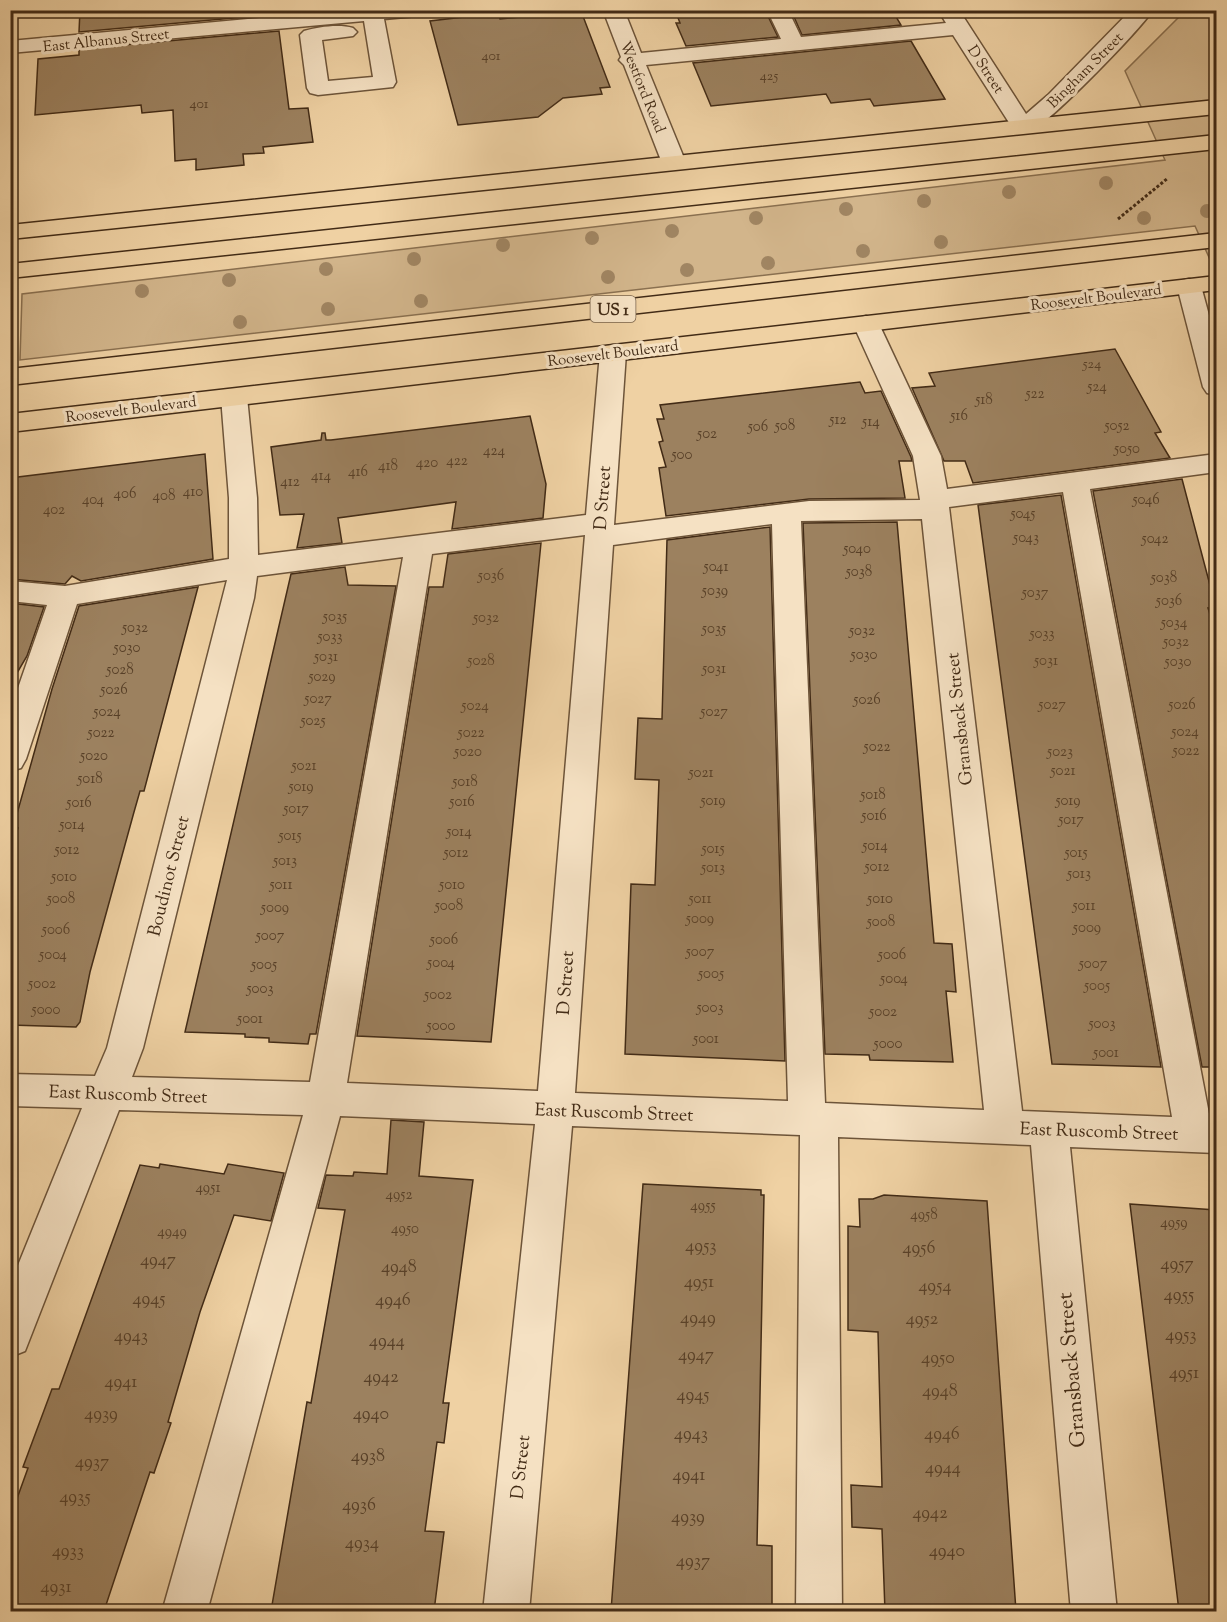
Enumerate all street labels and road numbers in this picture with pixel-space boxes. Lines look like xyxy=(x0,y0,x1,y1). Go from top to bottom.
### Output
street label: East Albanus Street xyxy=(42,24,170,59)
street label: Bingham Street xyxy=(1043,28,1129,114)
street label: Westford Road xyxy=(614,39,670,137)
street label: D Street xyxy=(961,42,1008,98)
street label: Roosevelt Boulevard xyxy=(1029,280,1163,317)
road number: US 1 xyxy=(590,296,636,322)
street label: Roosevelt Boulevard xyxy=(546,336,680,373)
street label: Roosevelt Boulevard xyxy=(64,392,198,429)
street label: D Street xyxy=(589,465,619,531)
street label: Gransback Street xyxy=(941,651,981,786)
street label: Boudinot Street xyxy=(142,813,197,940)
street label: D Street xyxy=(552,950,582,1016)
street label: East Ruscomb Street xyxy=(48,1080,208,1112)
street label: East Ruscomb Street xyxy=(534,1098,694,1130)
street label: East Ruscomb Street xyxy=(1019,1117,1179,1149)
street label: Gransback Street xyxy=(1051,1291,1095,1449)
street label: D Street xyxy=(506,1434,538,1501)

